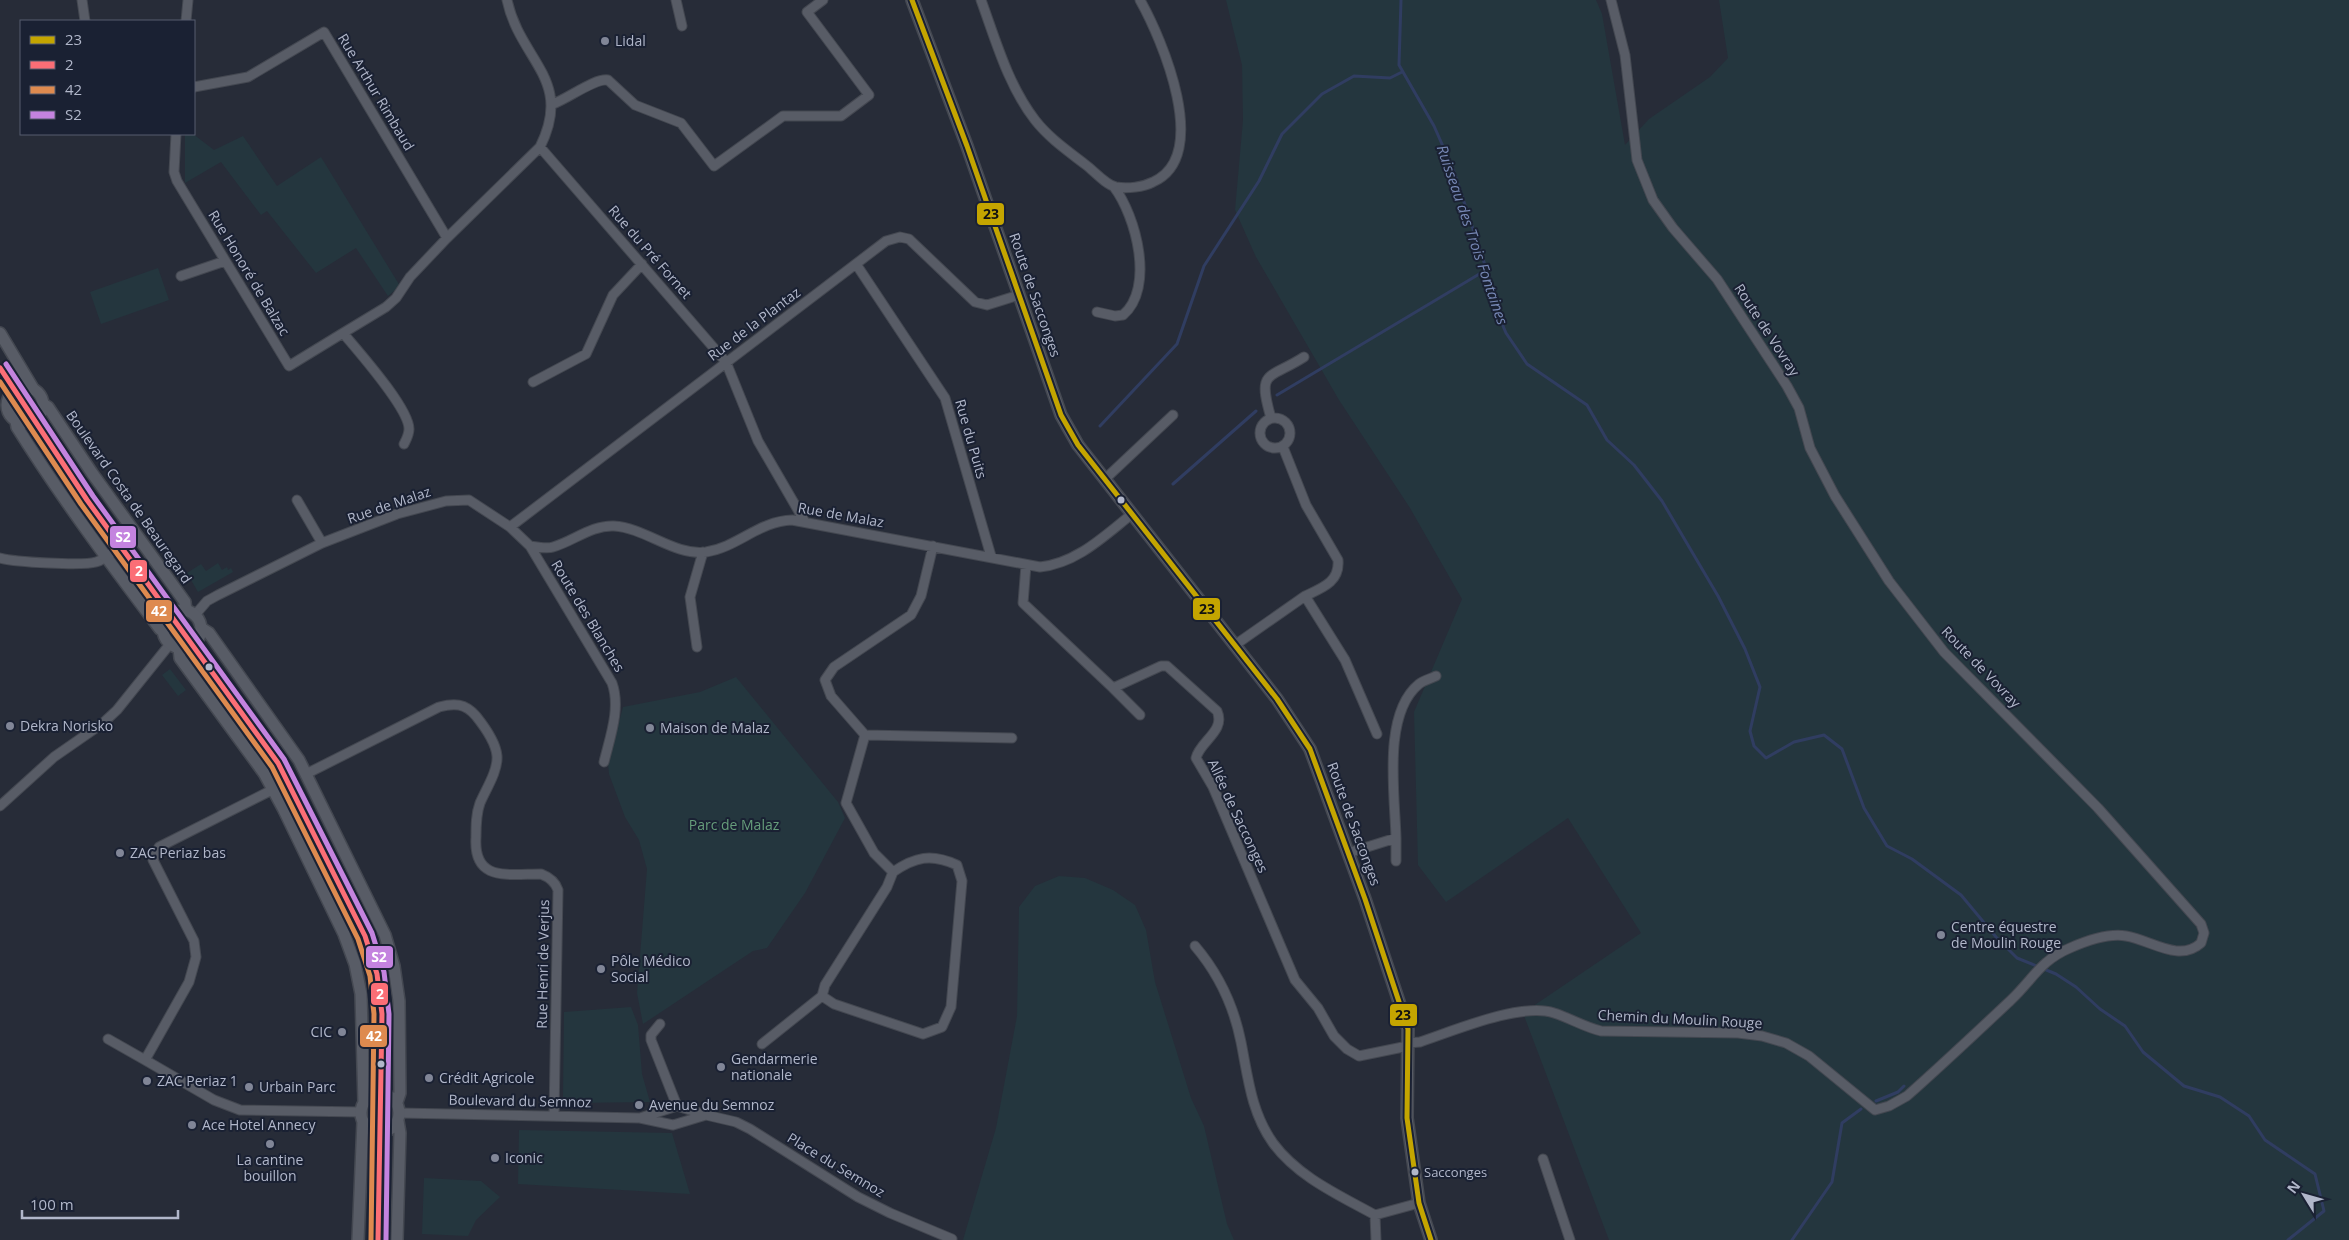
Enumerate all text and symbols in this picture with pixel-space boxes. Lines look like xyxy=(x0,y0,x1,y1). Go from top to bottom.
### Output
legend xyxy=(20,20,195,135)
text: 23 xyxy=(65,29,82,49)
street label: Rue Arthur Rimbaud xyxy=(334,30,419,154)
place label: Lidal xyxy=(615,31,646,50)
marker: Lidal xyxy=(599,35,611,47)
text: 2 xyxy=(65,54,74,74)
text: 42 xyxy=(65,79,82,99)
text: S2 xyxy=(65,104,82,124)
water label: Ruisseau des Trois Fontaines xyxy=(1433,142,1513,328)
street label: Rue du Pré Fornet xyxy=(605,201,696,302)
line badge: 23 xyxy=(976,202,1005,226)
text: 23 xyxy=(983,204,999,223)
street label: Rue Honoré de Balzac xyxy=(204,206,295,339)
street label: Route de Sacconges xyxy=(1005,230,1066,360)
street label: Route de Vovray xyxy=(1730,280,1805,380)
street label: Rue de la Plantaz xyxy=(703,282,804,365)
street label: Rue du Puits xyxy=(951,397,992,481)
street label: Boulevard Costa de Beauregard xyxy=(62,406,197,587)
street label: Rue de Malaz xyxy=(345,481,433,528)
unlabelled marker xyxy=(1116,495,1126,505)
street label: Rue de Malaz xyxy=(797,498,886,531)
line badge: S2 xyxy=(109,525,137,549)
text: S2 xyxy=(115,527,131,546)
street label: Route des Blanches xyxy=(547,556,630,676)
line badge: 2 xyxy=(129,559,148,583)
text: 2 xyxy=(135,561,143,580)
line badge: 23 xyxy=(1192,597,1221,621)
line badge: 42 xyxy=(145,599,173,623)
text: 23 xyxy=(1199,599,1215,618)
text: 42 xyxy=(151,601,167,620)
street label: Route de Vovray xyxy=(1938,622,2026,712)
unlabelled marker xyxy=(204,662,214,672)
place label: Dekra Norisko xyxy=(20,716,113,735)
place label: Maison de Malaz xyxy=(660,718,770,737)
marker: Dekra Norisko xyxy=(4,720,16,732)
marker: Maison de Malaz xyxy=(644,722,656,734)
street label: Allée de Sacconges xyxy=(1204,756,1273,876)
street label: Route de Sacconges xyxy=(1323,759,1386,889)
park label: Parc de Malaz xyxy=(689,815,780,834)
place label: ZAC Periaz bas xyxy=(130,843,226,862)
marker: ZAC Periaz bas xyxy=(114,847,126,859)
street label: Rue Henri de Verjus xyxy=(532,899,553,1029)
place label: Centre équestre de Moulin Rouge xyxy=(1951,917,2061,952)
marker: Centre équestre de Moulin Rouge xyxy=(1935,929,1947,941)
line badge: S2 xyxy=(365,945,394,969)
text: S2 xyxy=(371,947,387,966)
place label: Pôle Médico Social xyxy=(611,951,691,986)
marker: Pôle Médico Social xyxy=(595,963,607,975)
line badge: 2 xyxy=(370,982,389,1006)
text: 2 xyxy=(376,984,384,1003)
line badge: 23 xyxy=(1389,1003,1418,1027)
text: 23 xyxy=(1395,1005,1411,1024)
street label: Chemin du Moulin Rouge xyxy=(1597,1005,1763,1032)
place label: CIC xyxy=(310,1022,332,1041)
line badge: 42 xyxy=(359,1024,388,1048)
marker: CIC xyxy=(336,1026,348,1038)
text: 42 xyxy=(366,1026,382,1045)
place label: Gendarmerie nationale xyxy=(731,1049,818,1084)
unlabelled marker xyxy=(376,1059,386,1069)
marker: Gendarmerie nationale xyxy=(715,1061,727,1073)
place label: Crédit Agricole xyxy=(439,1068,535,1087)
place label: ZAC Periaz 1 xyxy=(157,1071,238,1090)
marker: Crédit Agricole xyxy=(423,1072,435,1084)
marker: ZAC Periaz 1 xyxy=(141,1075,153,1087)
place label: Urbain Parc xyxy=(259,1077,336,1096)
marker: Urbain Parc xyxy=(243,1081,255,1093)
street label: Boulevard du Semnoz xyxy=(448,1090,592,1111)
place label: Avenue du Semnoz xyxy=(649,1095,775,1114)
marker: Avenue du Semnoz xyxy=(633,1099,645,1111)
place label: Ace Hotel Annecy xyxy=(202,1115,316,1134)
marker: Ace Hotel Annecy xyxy=(186,1119,198,1131)
street label: Place du Semnoz xyxy=(784,1128,889,1201)
marker: La cantine bouillon xyxy=(264,1138,276,1150)
place label: Iconic xyxy=(505,1148,543,1167)
place label: La cantine bouillon xyxy=(237,1150,304,1185)
marker: Iconic xyxy=(489,1152,501,1164)
place label: Sacconges xyxy=(1424,1163,1487,1181)
marker: Sacconges xyxy=(1410,1167,1420,1177)
north arrow xyxy=(2279,1170,2329,1220)
text: N xyxy=(2282,1177,2304,1197)
scale bar xyxy=(22,1188,179,1220)
text: 100 m xyxy=(30,1194,74,1214)

